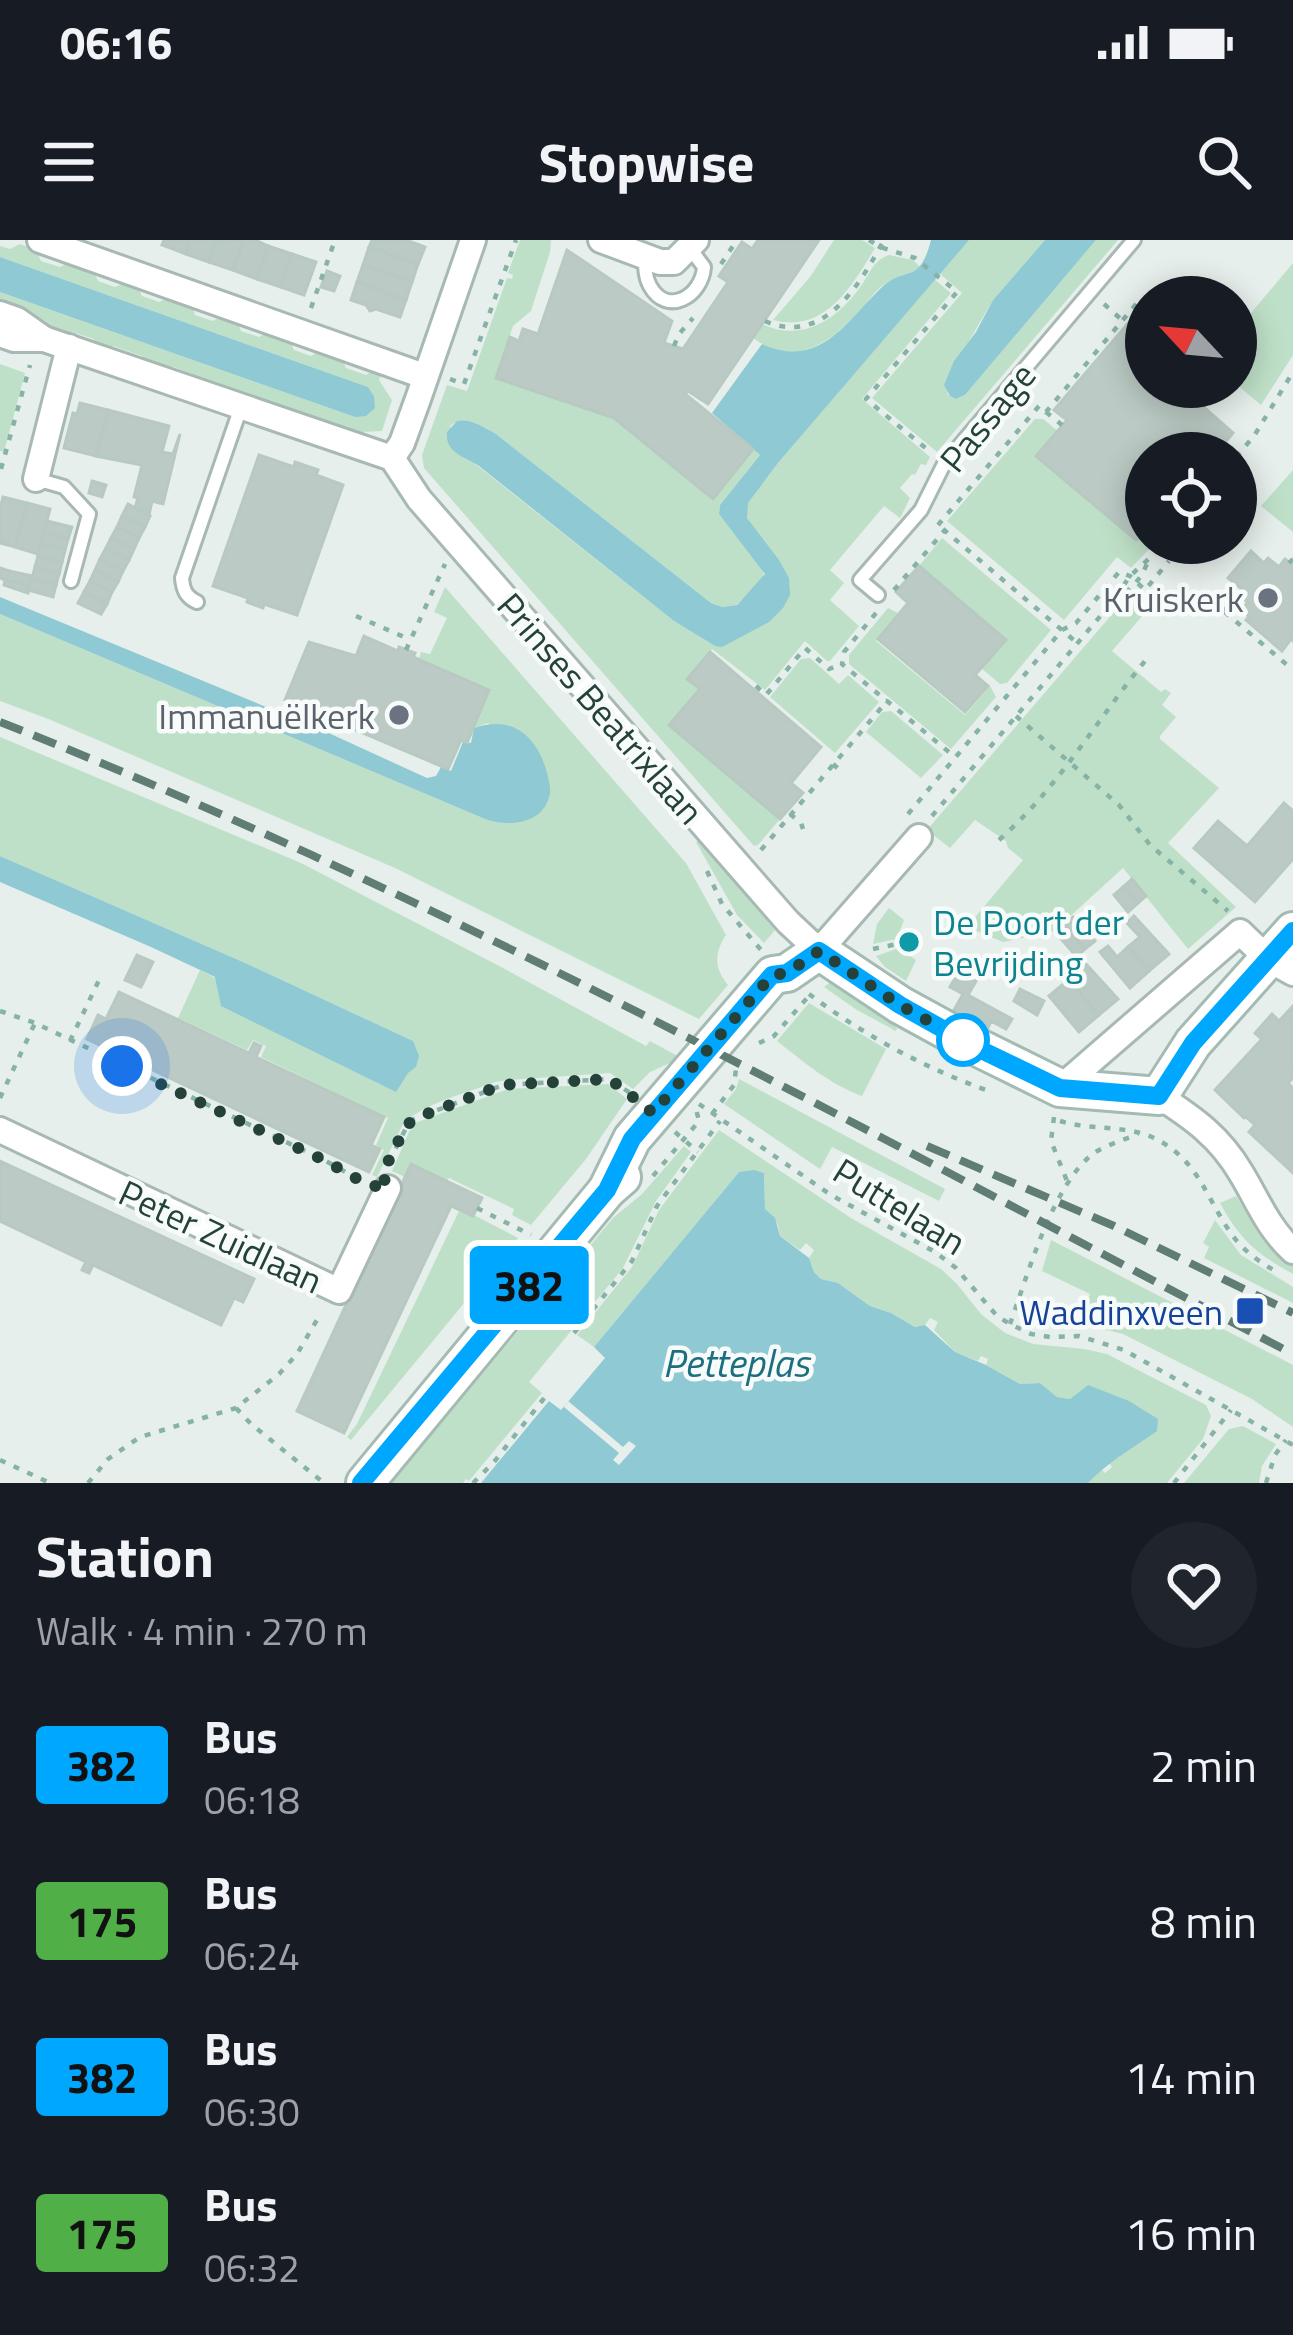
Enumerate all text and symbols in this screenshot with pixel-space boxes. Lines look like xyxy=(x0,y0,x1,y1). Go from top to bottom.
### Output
text: 06:16 xyxy=(60,8,172,76)
text: Stopwise xyxy=(539,121,754,203)
icon: menu xyxy=(36,129,102,195)
icon: search xyxy=(1191,129,1257,195)
north arrow xyxy=(1125,276,1257,408)
map controls xyxy=(1125,276,1257,564)
street label: Passage xyxy=(926,350,1048,484)
button: locate xyxy=(1125,432,1257,564)
place label: Kruiskerk xyxy=(1103,571,1244,626)
street label: Prinses Beatrixlaan xyxy=(484,580,718,836)
marker: Kruiskerk xyxy=(1255,585,1281,611)
place label: Immanuëlkerk xyxy=(158,688,375,743)
marker: Immanuëlkerk xyxy=(386,702,412,728)
place label: De Poort der Bevrijding xyxy=(933,894,1124,990)
marker: De Poort der Bevrijding xyxy=(896,929,922,955)
unlabelled marker xyxy=(938,1015,988,1065)
your location xyxy=(92,1036,152,1096)
street label: Puttelaan xyxy=(823,1144,977,1268)
street label: Peter Zuidlaan xyxy=(110,1165,332,1307)
line badge: 382 xyxy=(460,1246,598,1324)
text: 382 xyxy=(494,1253,564,1317)
place label: Waddinxveen xyxy=(1019,1284,1223,1339)
marker: Waddinxveen xyxy=(1234,1295,1266,1327)
water label: Petteplas xyxy=(663,1333,811,1392)
text: Station xyxy=(36,1512,214,1599)
button: heart xyxy=(1131,1522,1257,1648)
text: Walk · 4 min · 270 m xyxy=(36,1601,368,1660)
text: Bus xyxy=(204,1702,278,1770)
text: 2 min xyxy=(1150,1731,1257,1799)
text: 382 xyxy=(67,1733,137,1797)
text: 06:18 xyxy=(204,1770,300,1829)
text: Bus xyxy=(204,1858,278,1926)
text: 8 min xyxy=(1150,1887,1257,1955)
text: 175 xyxy=(67,1889,137,1953)
text: 06:24 xyxy=(204,1926,300,1985)
text: Bus xyxy=(204,2014,278,2082)
text: 14 min xyxy=(1125,2043,1257,2111)
text: 382 xyxy=(67,2045,137,2109)
text: 06:30 xyxy=(204,2082,300,2141)
text: Bus xyxy=(204,2170,278,2238)
text: 16 min xyxy=(1125,2199,1257,2267)
text: 175 xyxy=(67,2201,137,2265)
text: 06:32 xyxy=(204,2238,300,2297)

